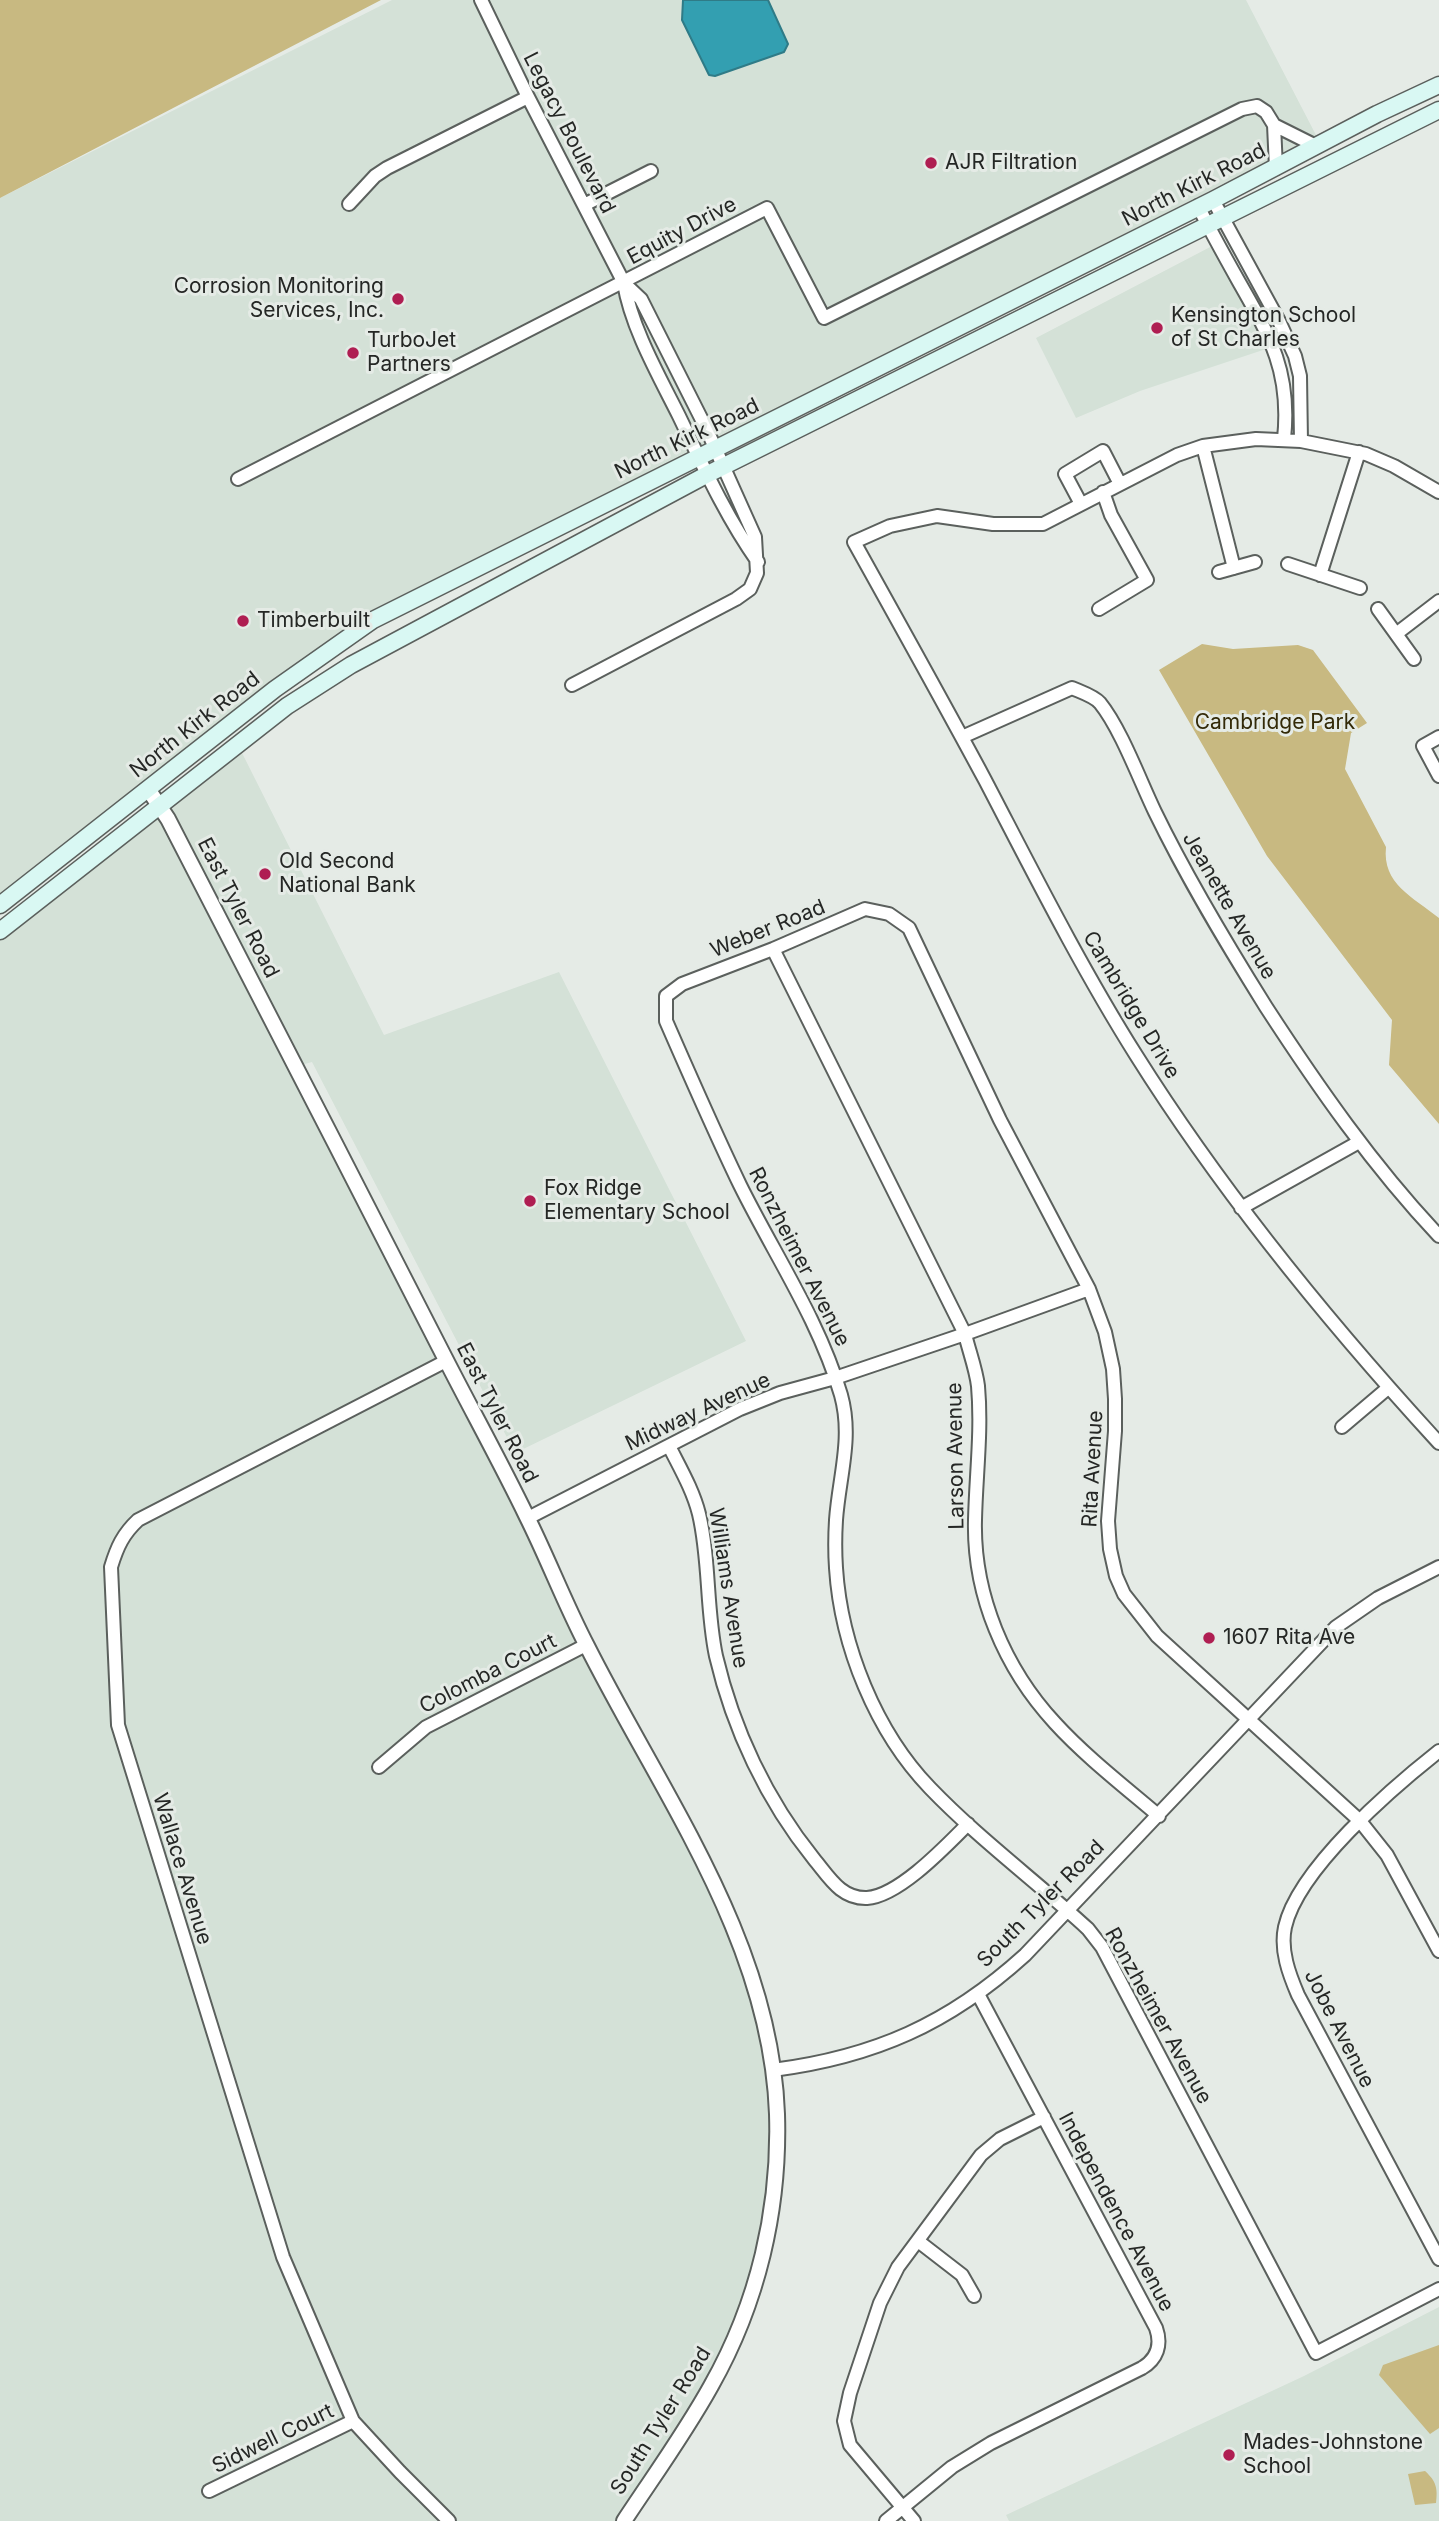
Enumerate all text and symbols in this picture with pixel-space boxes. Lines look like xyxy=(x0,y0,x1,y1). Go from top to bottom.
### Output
street label: Legacy Boulevard xyxy=(517,48,621,218)
street label: North Kirk Road xyxy=(1118,138,1270,232)
place label: AJR Filtration xyxy=(945,150,1077,176)
marker: AJR Filtration xyxy=(923,155,939,171)
street label: Equity Drive xyxy=(623,192,741,270)
place label: Corrosion Monitoring Services, Inc. xyxy=(174,274,384,324)
marker: Corrosion Monitoring Services, Inc. xyxy=(390,291,406,307)
place label: Kensington School of St Charles xyxy=(1171,303,1356,353)
marker: Kensington School of St Charles xyxy=(1149,320,1165,336)
place label: TurboJet Partners xyxy=(367,328,456,378)
marker: TurboJet Partners xyxy=(345,345,361,361)
street label: North Kirk Road xyxy=(611,393,763,485)
place label: Timberbuilt xyxy=(257,608,370,634)
marker: Timberbuilt xyxy=(235,613,251,629)
street label: North Kirk Road xyxy=(125,667,265,783)
park label: Cambridge Park xyxy=(1195,710,1355,736)
street label: Jeanette Avenue xyxy=(1177,828,1281,984)
street label: East Tyler Road xyxy=(192,834,284,982)
place label: Old Second National Bank xyxy=(279,849,416,899)
marker: Old Second National Bank xyxy=(257,866,273,882)
street label: Weber Road xyxy=(707,895,829,963)
street label: Cambridge Drive xyxy=(1077,927,1185,1083)
street label: Ronzheimer Avenue xyxy=(743,1163,855,1351)
place label: Fox Ridge Elementary School xyxy=(544,1176,730,1226)
marker: Fox Ridge Elementary School xyxy=(522,1193,538,1209)
street label: East Tyler Road xyxy=(451,1339,543,1487)
street label: Midway Avenue xyxy=(622,1367,774,1457)
street label: Larson Avenue xyxy=(942,1382,970,1530)
street label: Rita Avenue xyxy=(1077,1410,1109,1528)
street label: Williams Avenue xyxy=(703,1506,753,1670)
place label: 1607 Rita Ave xyxy=(1223,1625,1355,1651)
street label: Colomba Court xyxy=(415,1629,561,1719)
marker: 1607 Rita Ave xyxy=(1201,1630,1217,1646)
street label: Wallace Avenue xyxy=(147,1790,217,1948)
street label: South Tyler Road xyxy=(972,1835,1110,1973)
street label: Ronzheimer Avenue xyxy=(1099,1923,1217,2109)
street label: Jobe Avenue xyxy=(1298,1966,1380,2092)
street label: Independence Avenue xyxy=(1053,2108,1179,2316)
street label: South Tyler Road xyxy=(605,2342,717,2500)
street label: Sidwell Court xyxy=(208,2399,338,2479)
place label: Mades-Johnstone School xyxy=(1243,2430,1423,2480)
marker: Mades-Johnstone School xyxy=(1221,2447,1237,2463)

